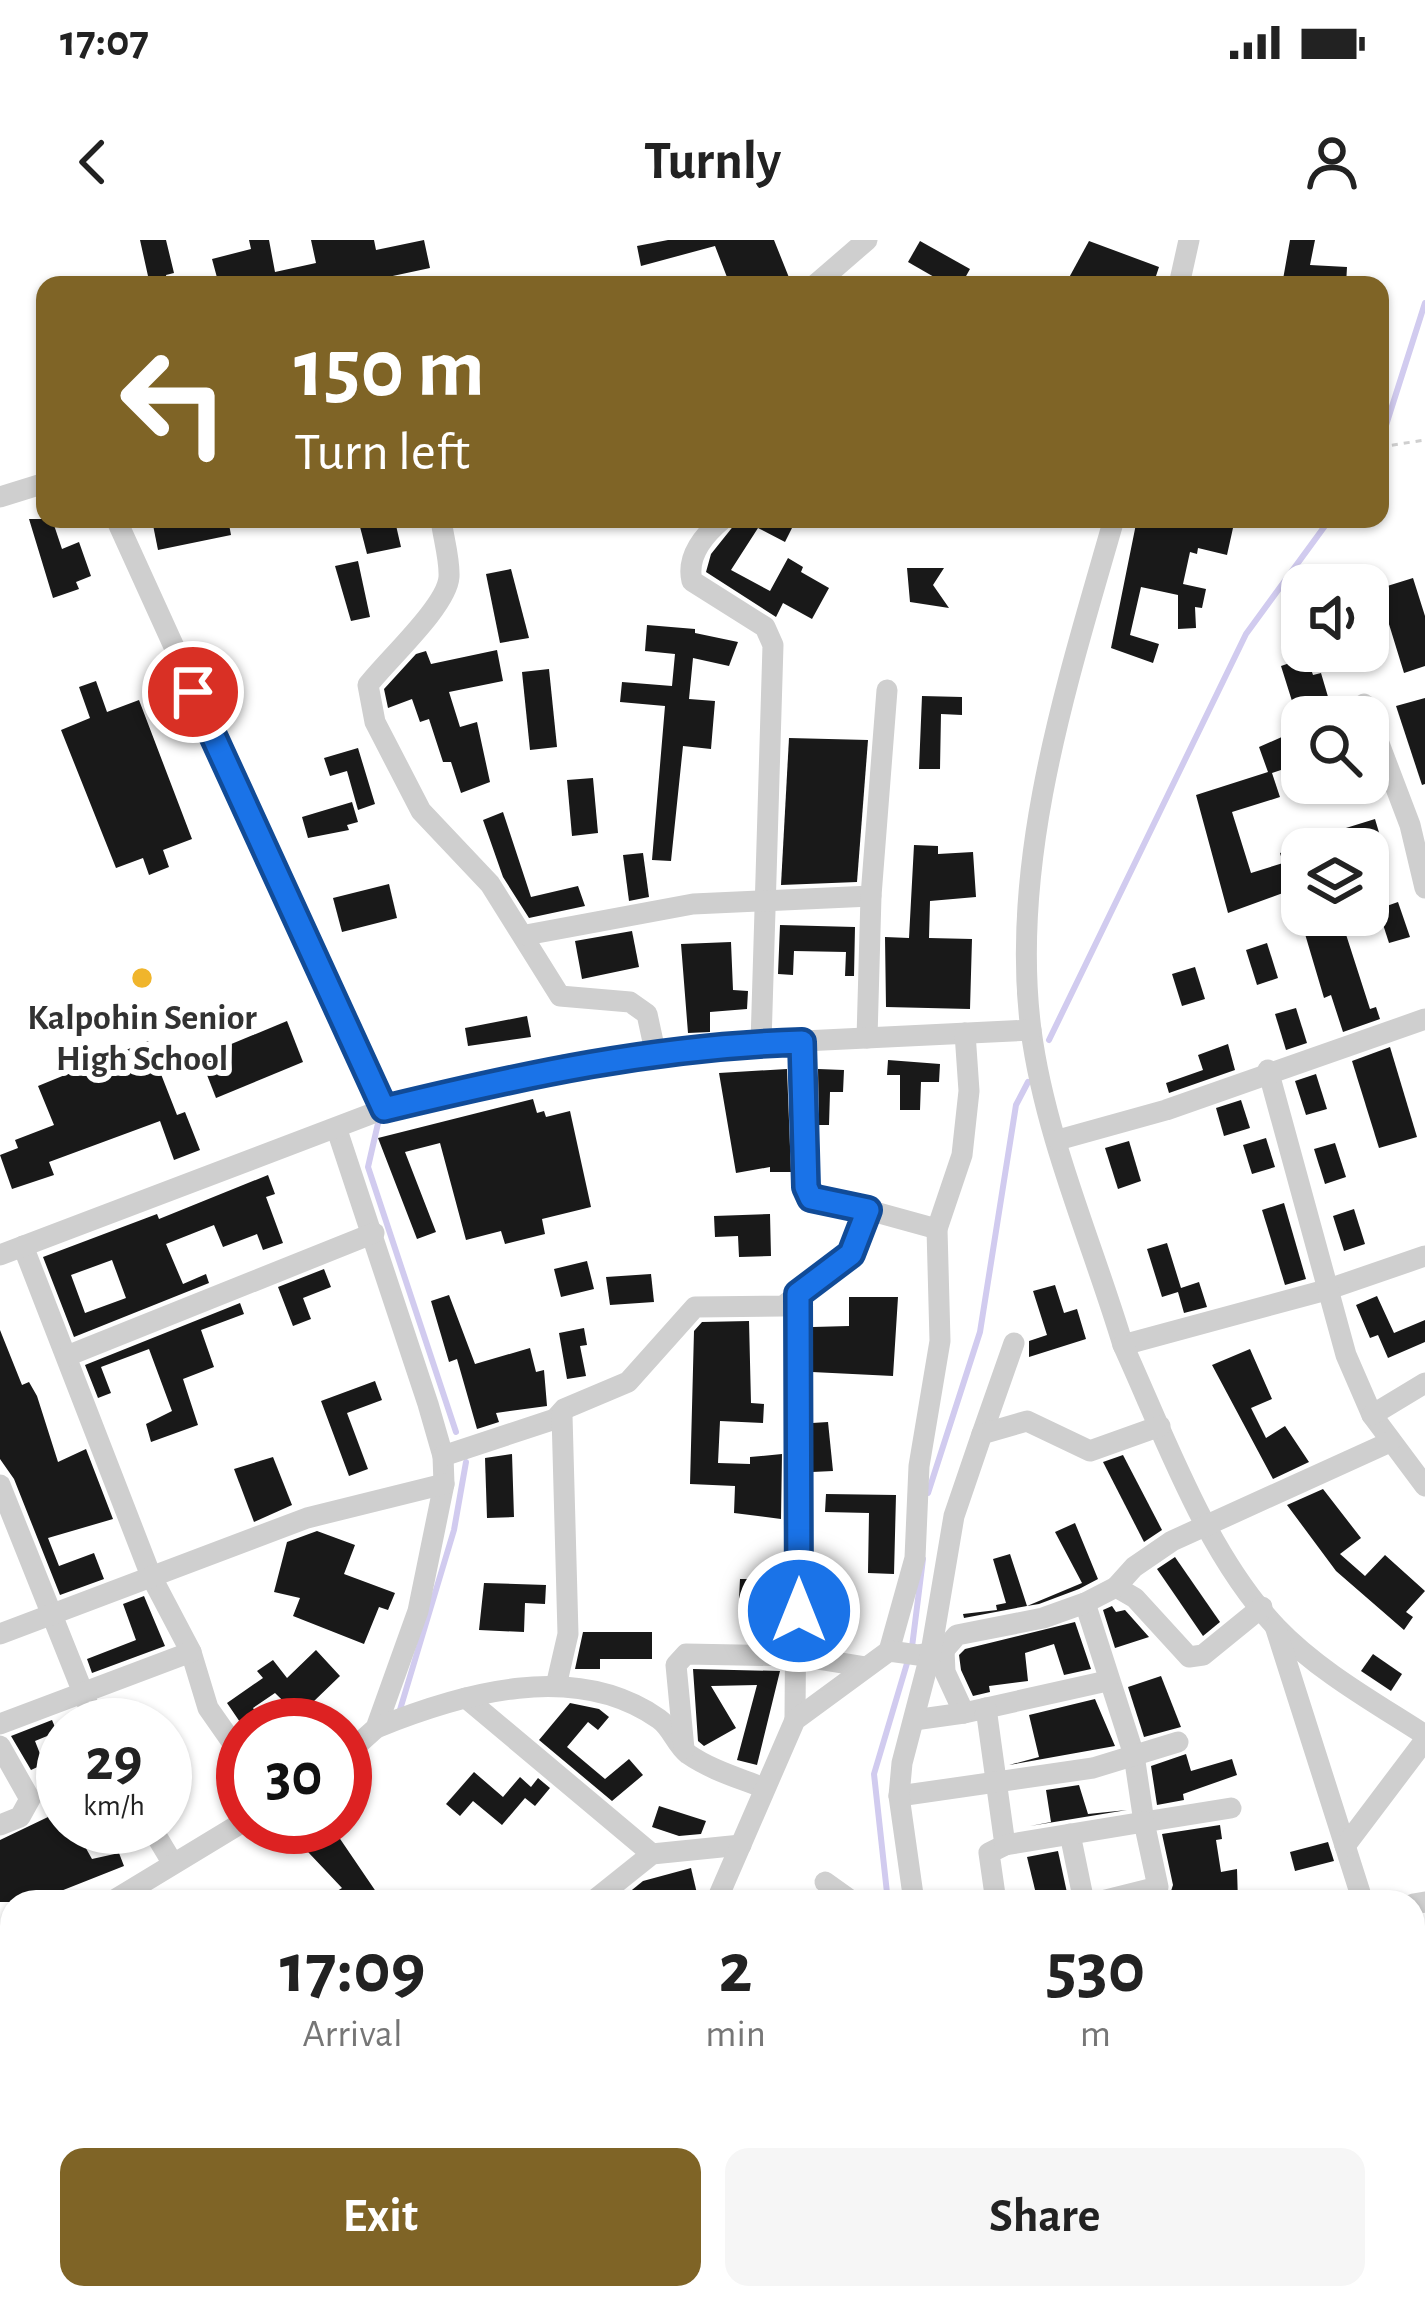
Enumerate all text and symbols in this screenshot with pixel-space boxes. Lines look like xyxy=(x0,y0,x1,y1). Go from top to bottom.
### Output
text: 17:07 xyxy=(60,19,149,64)
icon: back xyxy=(60,129,126,195)
icon: person xyxy=(1299,129,1365,195)
text: Turnly xyxy=(644,135,781,189)
icon: left xyxy=(96,324,252,480)
text: 150 m xyxy=(294,328,485,412)
text: Turn left xyxy=(294,426,470,480)
map controls xyxy=(1281,564,1389,936)
button: sound xyxy=(1281,564,1389,672)
pin xyxy=(142,641,244,743)
icon: arrive xyxy=(160,659,226,725)
button: search xyxy=(1281,696,1389,804)
button: layers xyxy=(1281,828,1389,936)
marker: Kalpohin Senior High School xyxy=(129,965,155,991)
place label: Kalpohin Senior High School xyxy=(27,1000,257,1077)
position arrow xyxy=(736,1548,862,1674)
speed limit sign: 30 xyxy=(216,1698,372,1854)
text: 29 xyxy=(85,1731,143,1791)
text: km/h xyxy=(83,1791,145,1821)
text: 17:09 xyxy=(280,1933,426,2005)
text: 2 xyxy=(719,1933,753,2005)
text: 530 xyxy=(1046,1933,1145,2005)
text: Arrival xyxy=(302,2015,403,2054)
text: min xyxy=(705,2015,766,2054)
text: m xyxy=(1080,2015,1111,2054)
button: Exit xyxy=(60,2148,701,2286)
button: Share xyxy=(725,2148,1365,2286)

